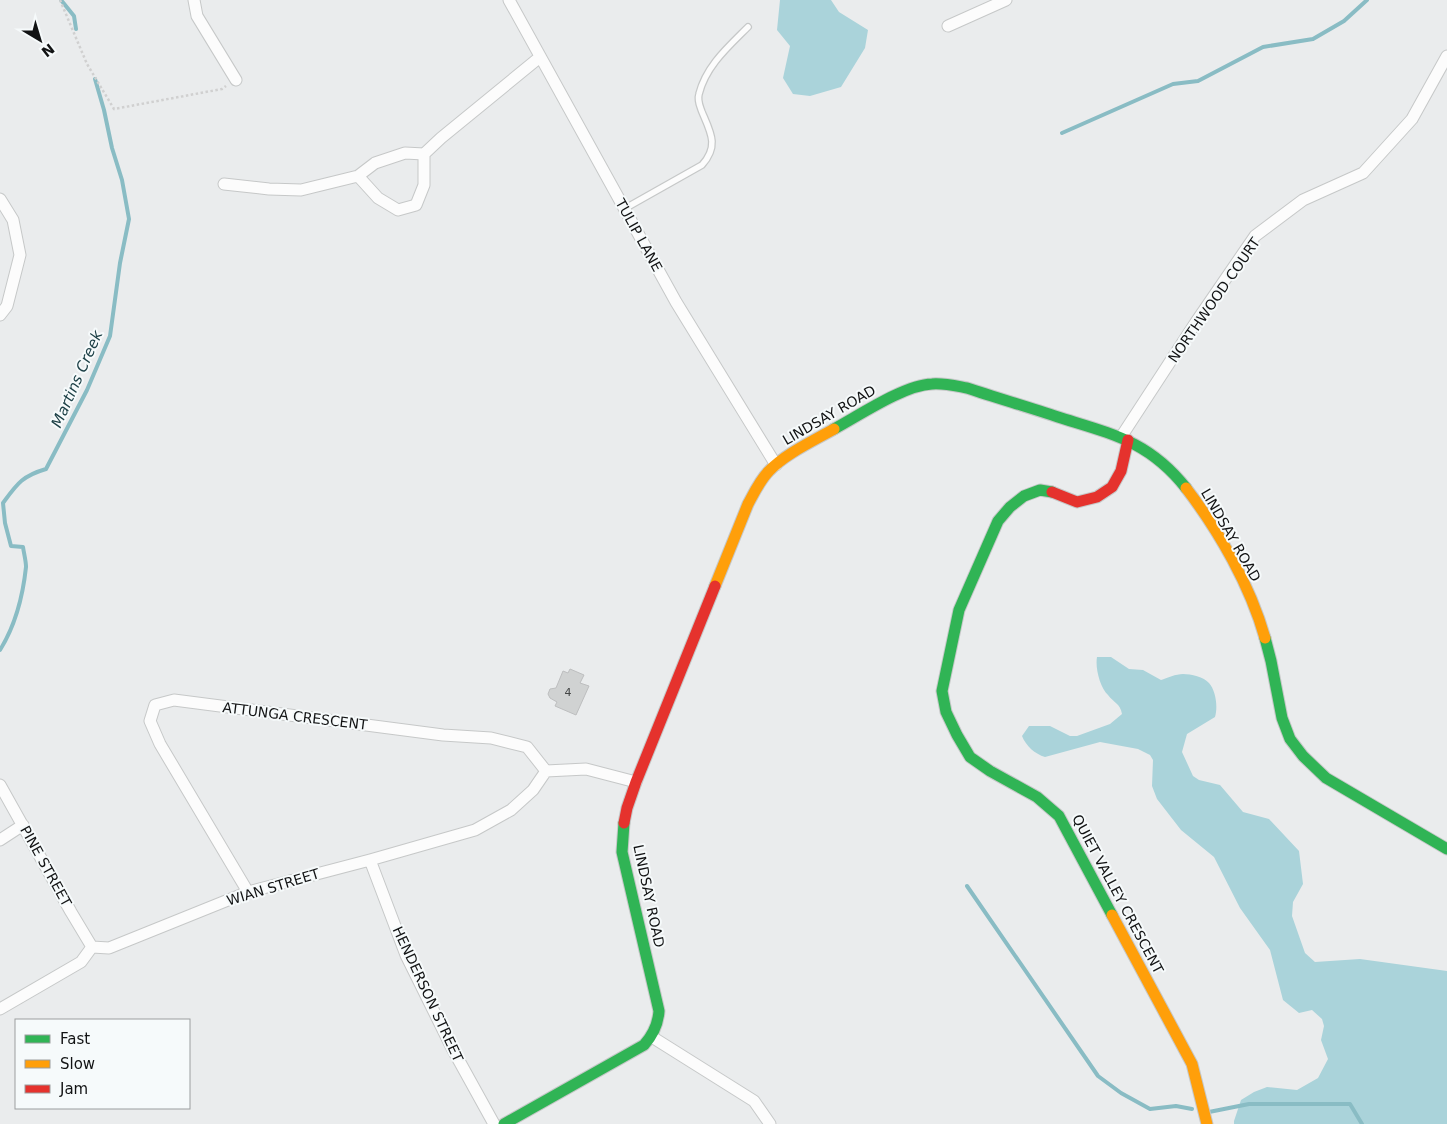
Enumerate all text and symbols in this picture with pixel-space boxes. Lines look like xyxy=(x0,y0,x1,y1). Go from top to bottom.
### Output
north arrow xyxy=(15,15,65,65)
text: N xyxy=(38,40,58,60)
street label: TULIP LANE xyxy=(612,195,666,274)
street label: NORTHWOOD COURT xyxy=(1165,234,1263,365)
water label: Martins Creek xyxy=(48,327,107,430)
street label: LINDSAY ROAD xyxy=(780,382,878,448)
street label: LINDSAY ROAD xyxy=(1198,486,1264,584)
house number: 4 xyxy=(565,686,572,699)
street label: ATTUNGA CRESCENT xyxy=(222,699,369,733)
street label: QUIET VALLEY CRESCENT xyxy=(1069,812,1167,977)
street label: PINE STREET xyxy=(17,823,75,910)
street label: LINDSAY ROAD xyxy=(630,843,668,949)
street label: WIAN STREET xyxy=(225,865,322,909)
street label: HENDERSON STREET xyxy=(390,924,467,1065)
legend xyxy=(15,1019,190,1109)
text: Fast xyxy=(60,1030,90,1048)
text: Slow xyxy=(60,1055,95,1073)
text: Jam xyxy=(59,1080,88,1098)

